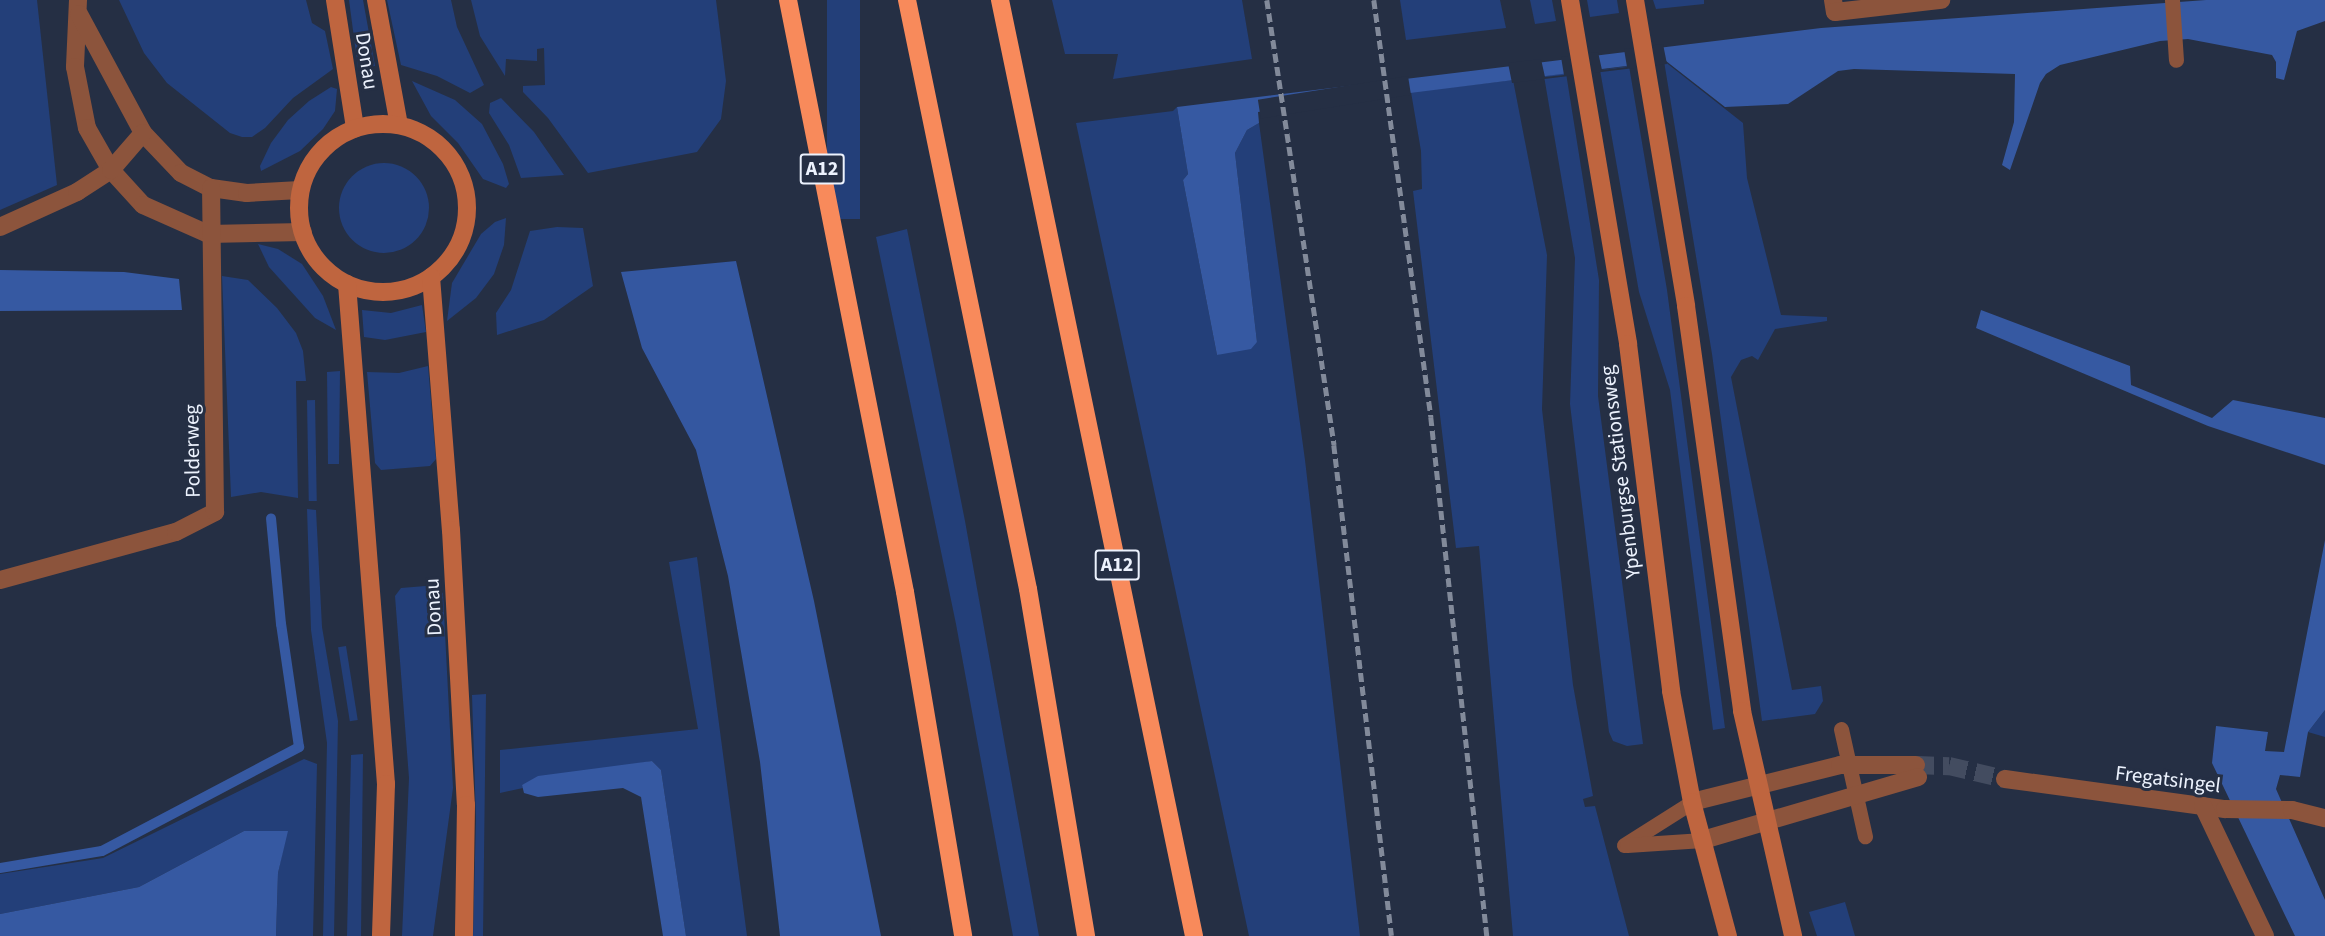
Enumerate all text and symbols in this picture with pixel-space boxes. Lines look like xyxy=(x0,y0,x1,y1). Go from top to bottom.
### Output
street label: Donau xyxy=(350,30,384,92)
road number: A12 xyxy=(800,152,844,186)
street label: Ypenburgse Stationsweg xyxy=(1594,364,1646,580)
street label: Polderweg xyxy=(179,404,205,498)
road number: A12 xyxy=(1094,548,1140,582)
street label: Donau xyxy=(419,577,447,637)
street label: Fregatsingel xyxy=(2114,760,2222,798)

